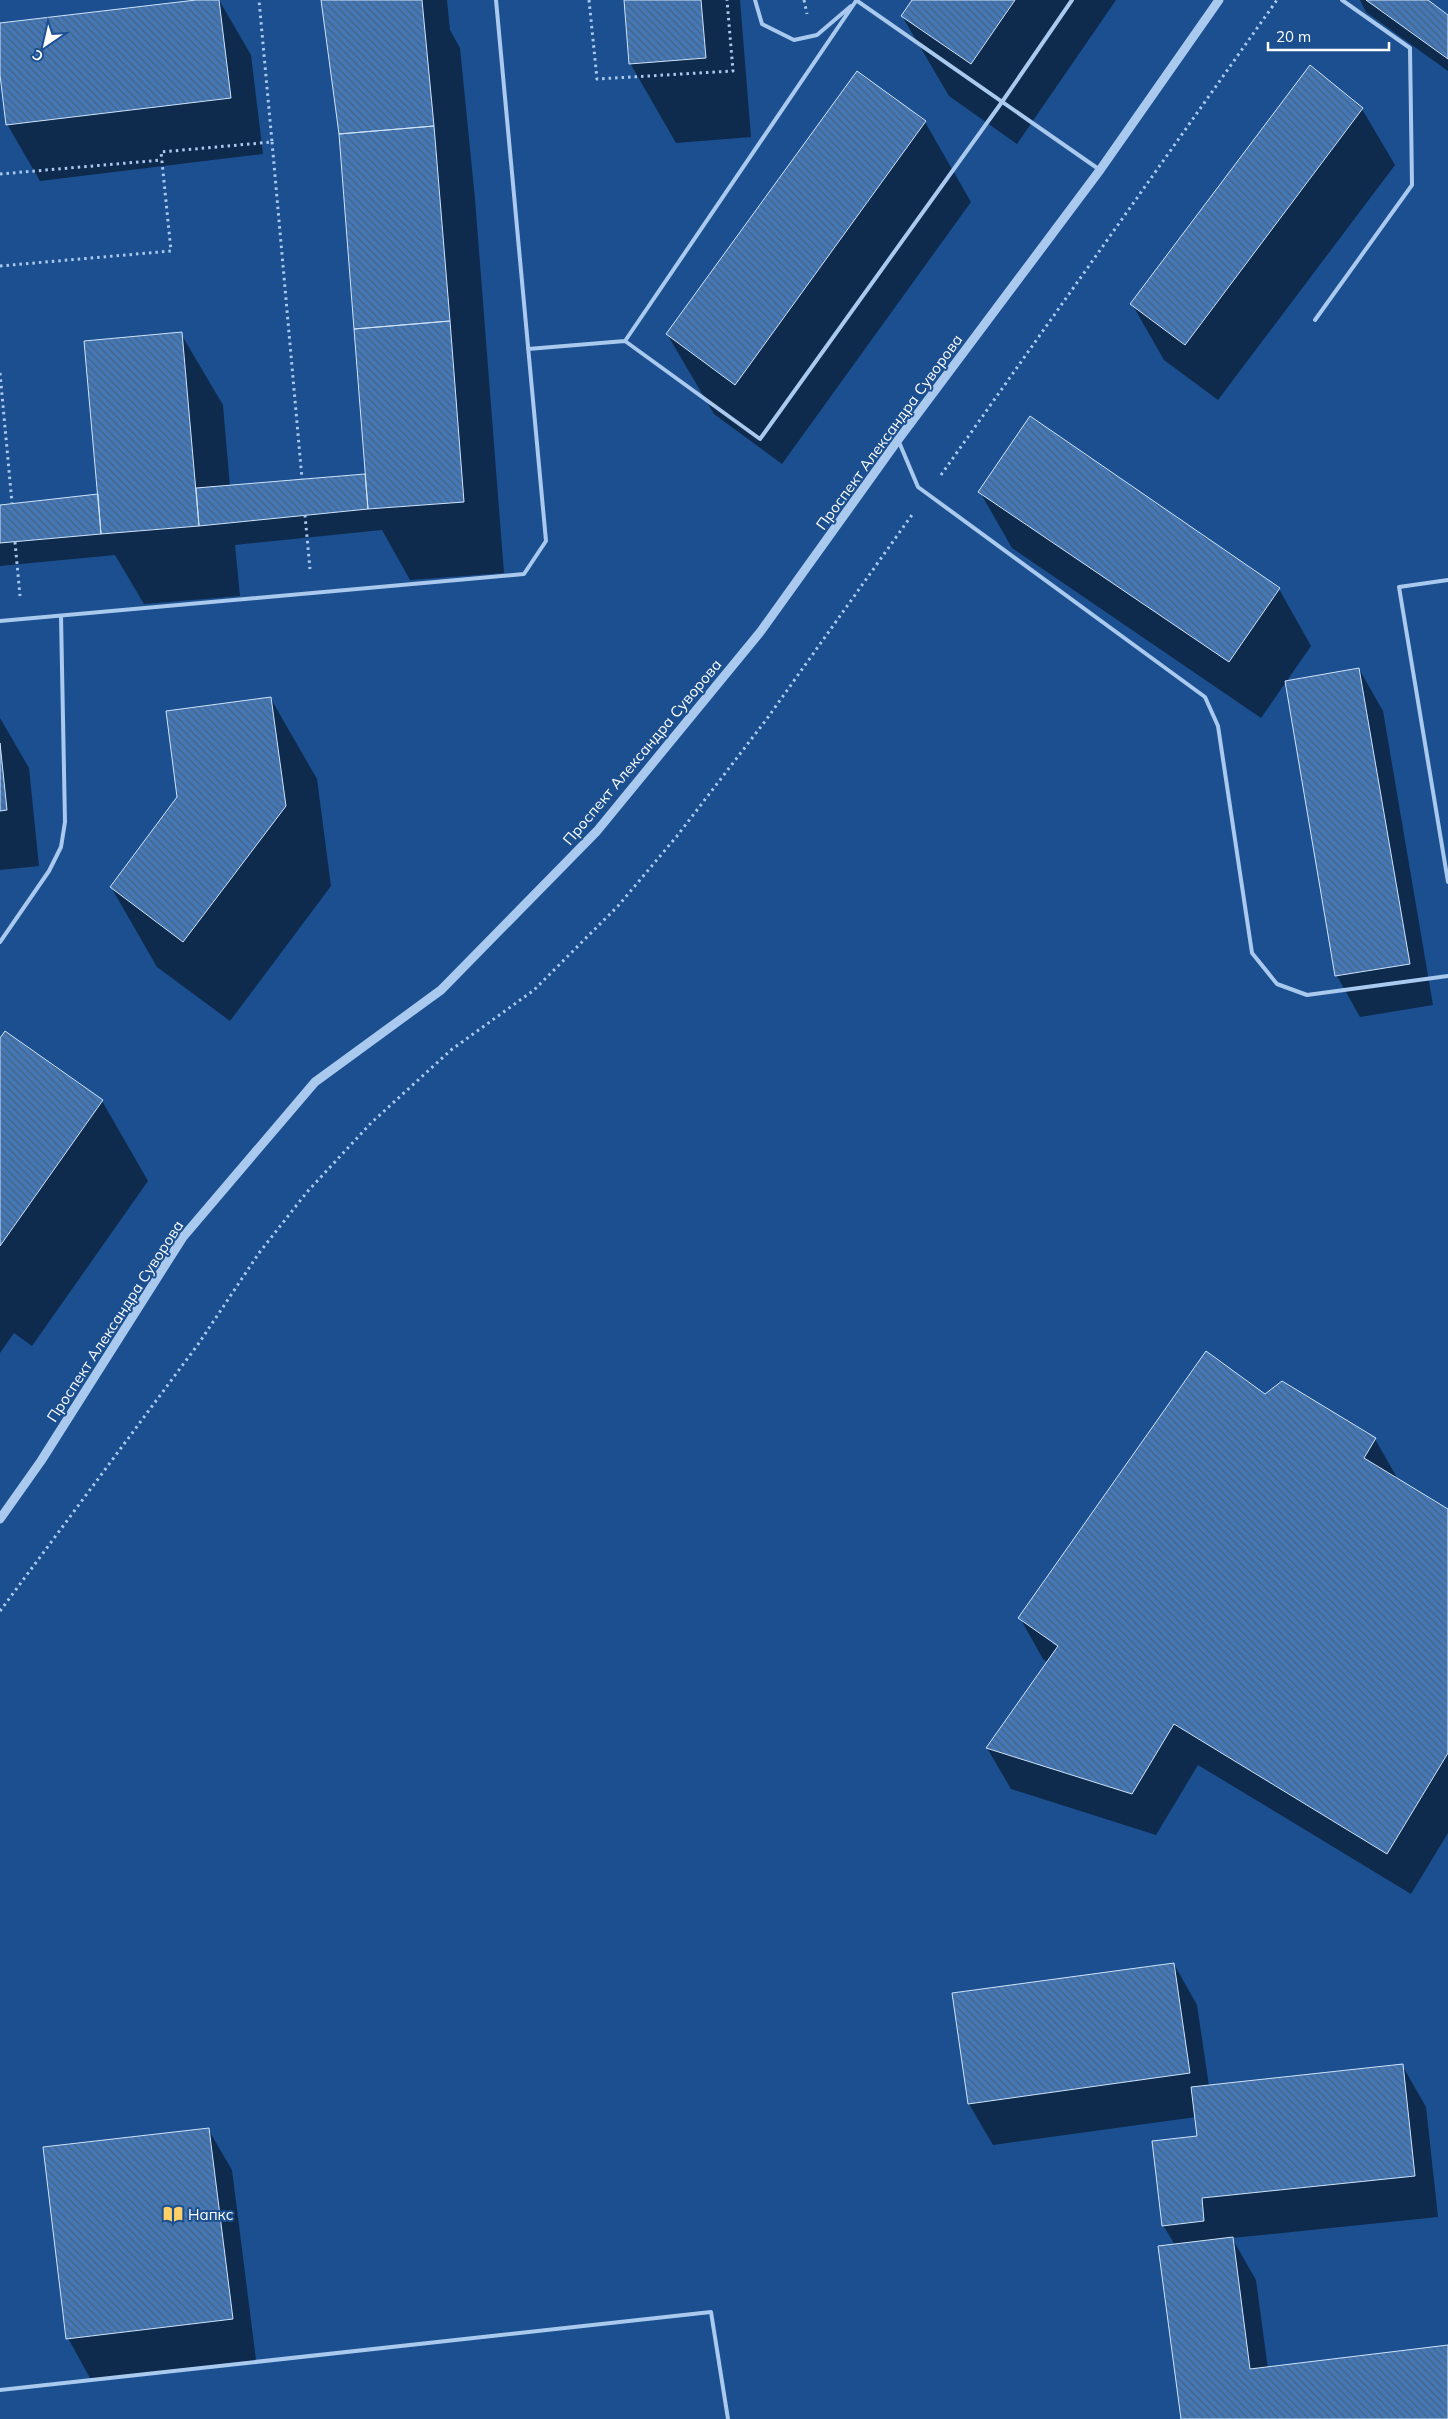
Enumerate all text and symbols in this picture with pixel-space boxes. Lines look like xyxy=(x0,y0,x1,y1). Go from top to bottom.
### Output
north arrow xyxy=(20,20,70,70)
scale bar xyxy=(1268,20,1389,52)
text: 20 m xyxy=(1276,27,1311,46)
text: С xyxy=(29,46,47,66)
street label: Проспект Александра Суворова xyxy=(812,331,966,533)
street label: Проспект Александра Суворова xyxy=(559,655,725,849)
street label: Проспект Александра Суворова xyxy=(43,1217,187,1425)
library icon: Напкс xyxy=(162,2203,184,2225)
place label: Напкс xyxy=(188,2205,233,2224)

